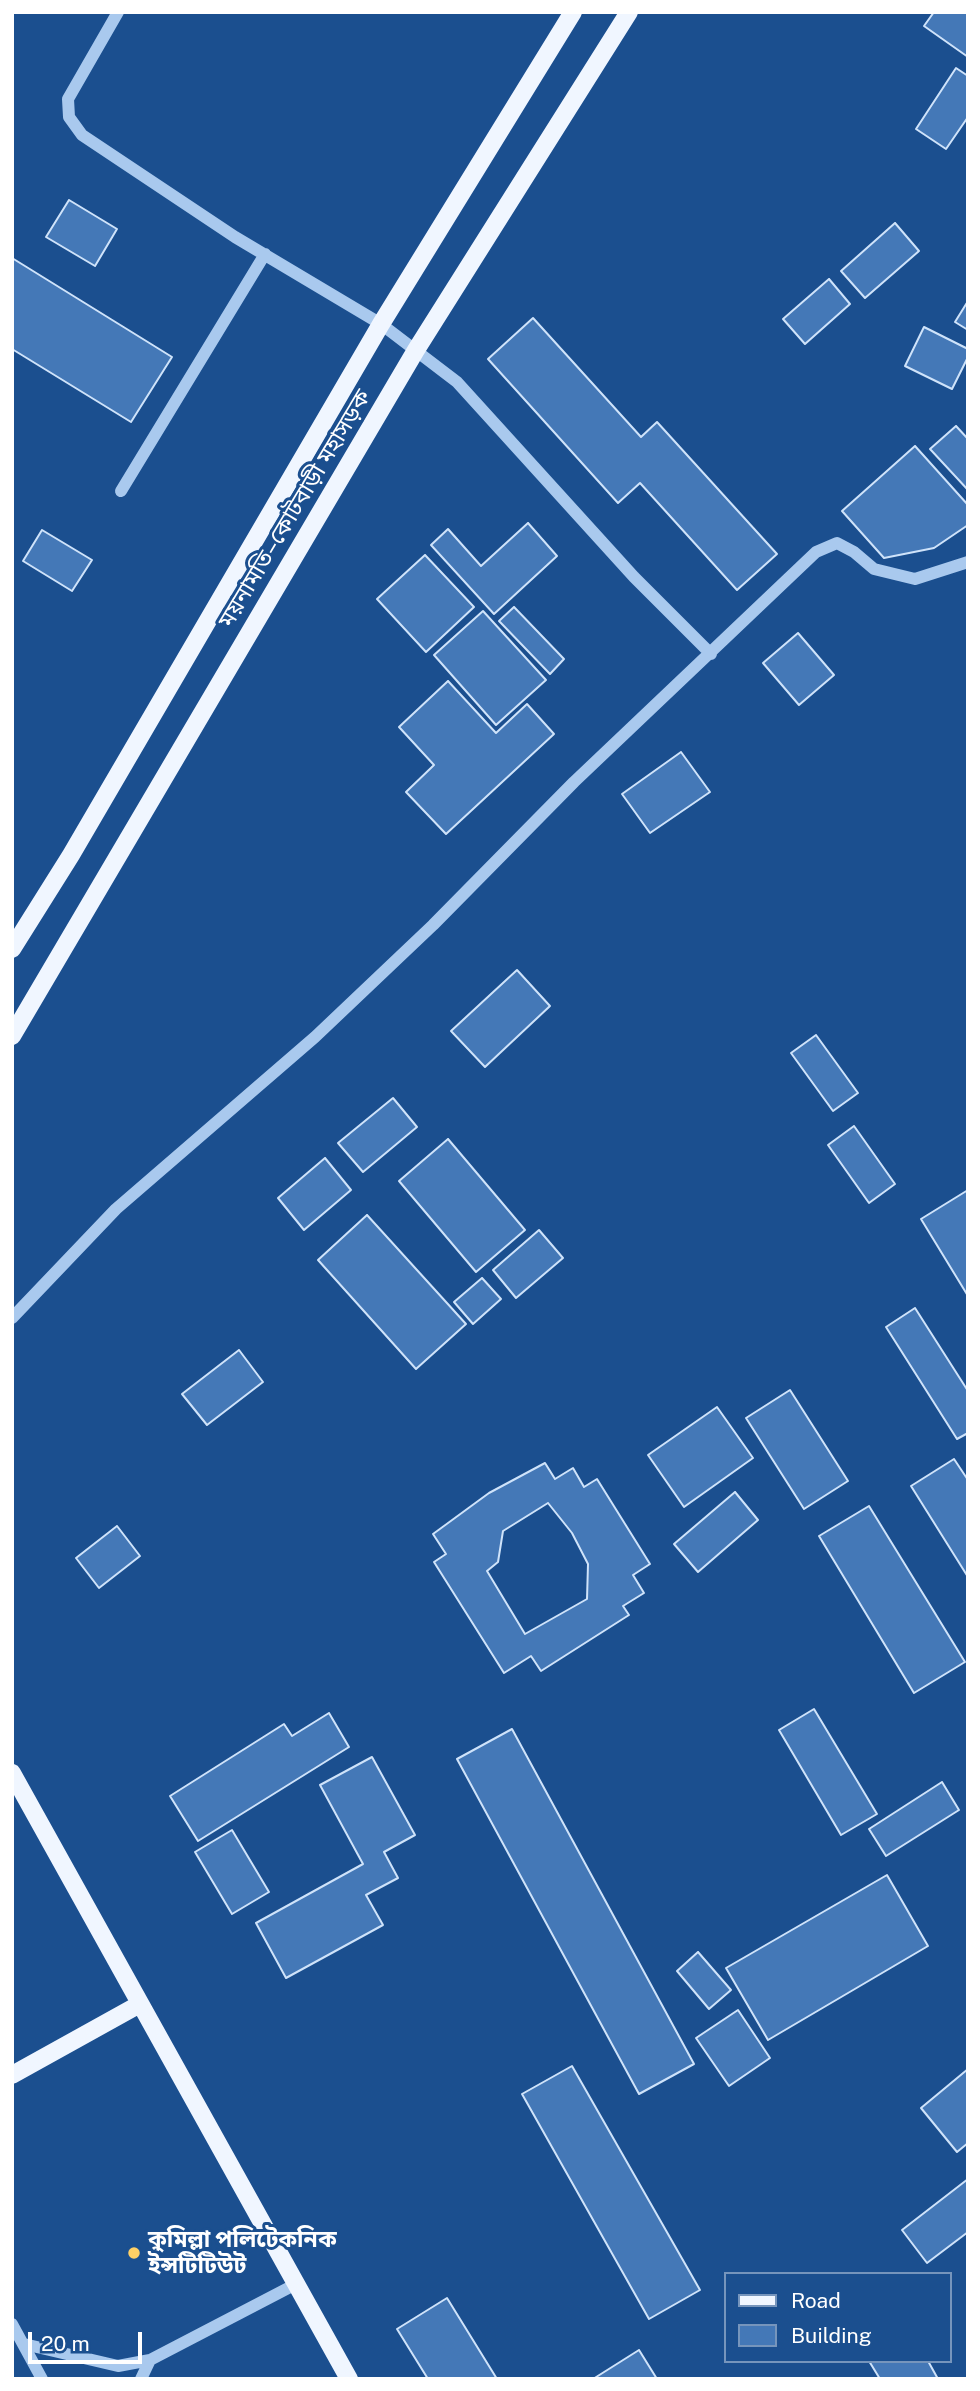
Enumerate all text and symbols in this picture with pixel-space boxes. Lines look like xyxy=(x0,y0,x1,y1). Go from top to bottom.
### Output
street label: ময়নামতি–কোটবাড়ী মহাসড়ক xyxy=(213,385,377,633)
place label: কুমিল্লা পলিটেকনিক ইন্সটিটিউট xyxy=(148,2226,337,2280)
marker: কুমিল্লা পলিটেকনিক ইন্সটিটিউট xyxy=(126,2245,142,2261)
legend xyxy=(724,2272,952,2363)
text: Road xyxy=(791,2288,841,2313)
scale bar xyxy=(32,2318,145,2362)
text: Building xyxy=(791,2323,872,2348)
text: 20 m xyxy=(41,2331,90,2356)

